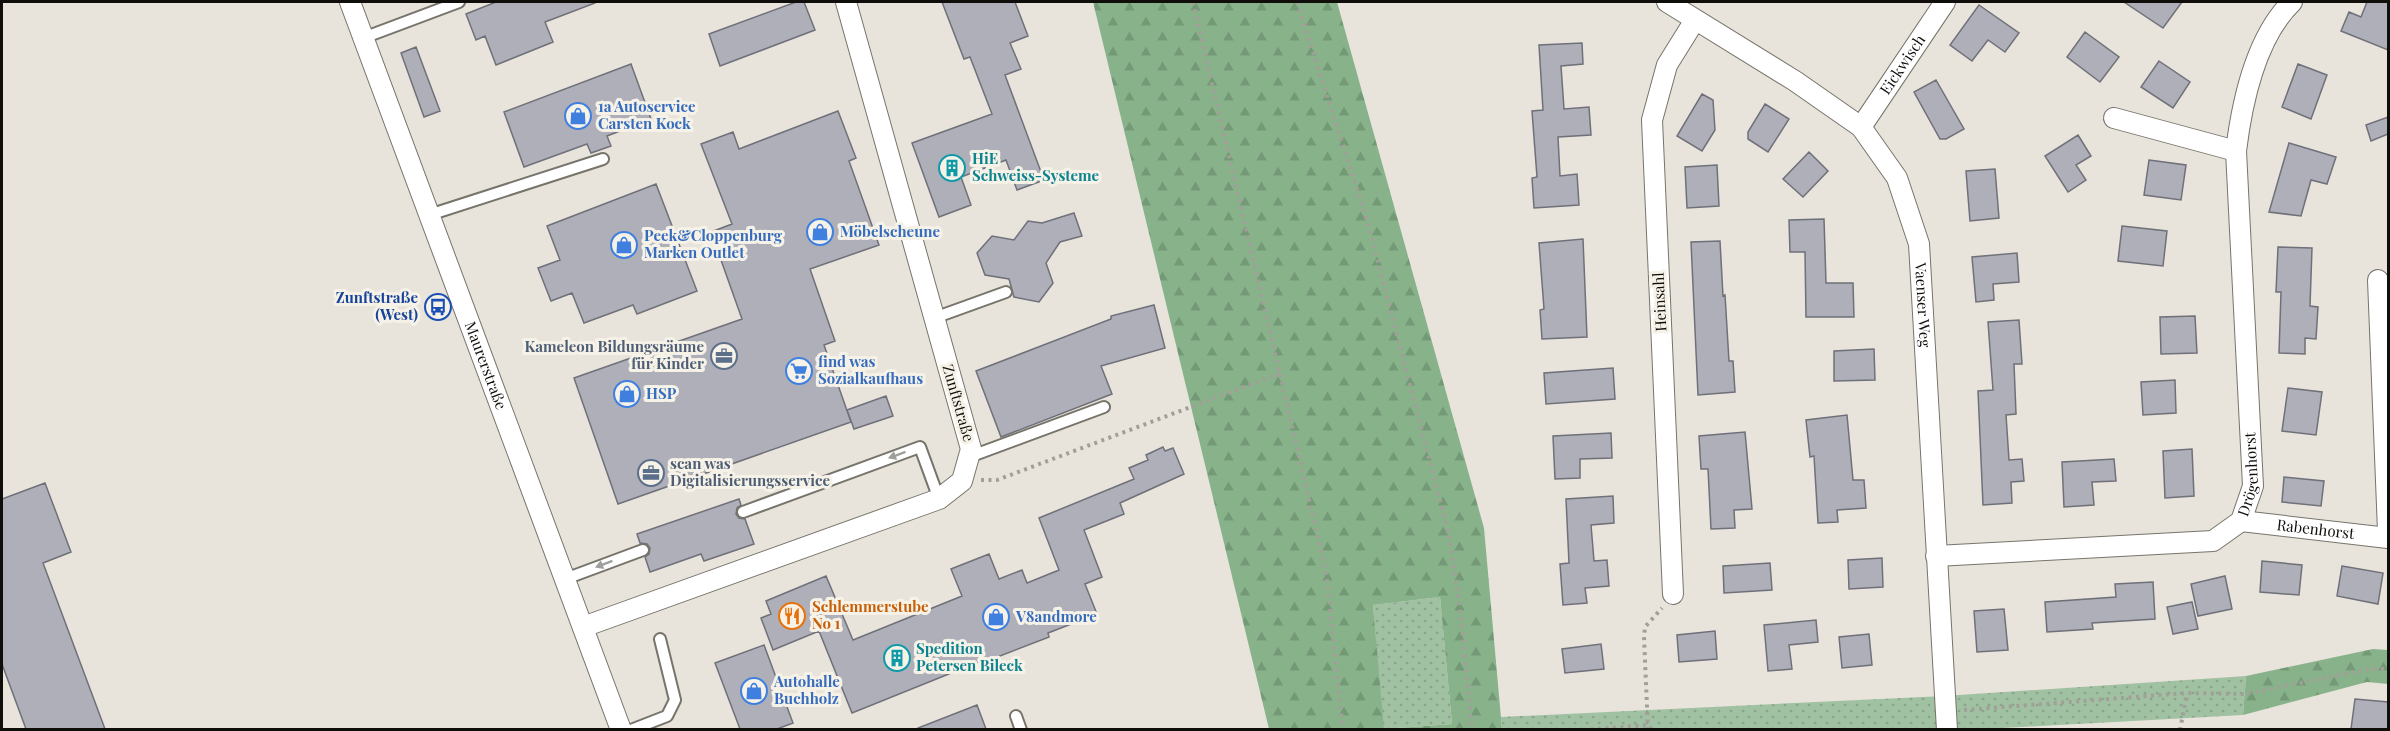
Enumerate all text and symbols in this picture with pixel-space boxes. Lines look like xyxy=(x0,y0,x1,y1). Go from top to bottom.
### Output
street label: Eickwisch xyxy=(1875,30,1929,98)
place label: 1a Autoservice Carsten Kock xyxy=(598,96,696,133)
shop icon: 1a Autoservice Carsten Kock xyxy=(563,101,593,131)
place label: HiE Schweiss-Systeme xyxy=(972,148,1100,185)
building icon: HiE Schweiss-Systeme xyxy=(937,153,967,183)
shop icon: Möbelscheune xyxy=(805,217,835,247)
place label: Möbelscheune xyxy=(840,221,940,241)
place label: Peek&Cloppenburg Marken Outlet xyxy=(644,225,783,262)
shop icon: Peek&Cloppenburg Marken Outlet xyxy=(609,230,639,260)
street label: Vaenser Weg xyxy=(1911,261,1936,348)
street label: Heinsahl xyxy=(1647,272,1671,332)
place label: Zunftstraße (West) xyxy=(336,287,418,324)
bus stop icon: Zunftstraße (West) xyxy=(423,292,453,322)
street label: Maurerstraße xyxy=(461,318,512,412)
place label: Kameleon Bildungsräume für Kinder xyxy=(525,336,704,373)
office icon: Kameleon Bildungsräume für Kinder xyxy=(709,341,739,371)
place label: find was Sozialkaufhaus xyxy=(818,351,923,388)
supermarket icon: find was Sozialkaufhaus xyxy=(784,356,814,386)
street label: Zunftstraße xyxy=(938,362,980,444)
shop icon: HSP xyxy=(612,379,642,409)
place label: HSP xyxy=(646,383,677,403)
street label: Drögenhorst xyxy=(2232,431,2262,519)
one-way arrow xyxy=(888,451,906,461)
place label: scan was Digitalisierungsservice xyxy=(670,453,830,490)
office icon: scan was Digitalisierungsservice xyxy=(636,458,666,488)
street label: Rabenhorst xyxy=(2276,514,2356,543)
one-way arrow xyxy=(595,560,613,570)
place label: Schlemmerstube No 1 xyxy=(812,596,929,633)
restaurant icon: Schlemmerstube No 1 xyxy=(777,601,807,631)
shop icon: V8andmore xyxy=(981,602,1011,632)
place label: V8andmore xyxy=(1015,606,1097,626)
place label: Spedition Petersen Bileck xyxy=(916,638,1023,675)
building icon: Spedition Petersen Bileck xyxy=(882,643,912,673)
place label: Autohalle Buchholz xyxy=(773,671,840,708)
shop icon: Autohalle Buchholz xyxy=(739,676,769,706)

